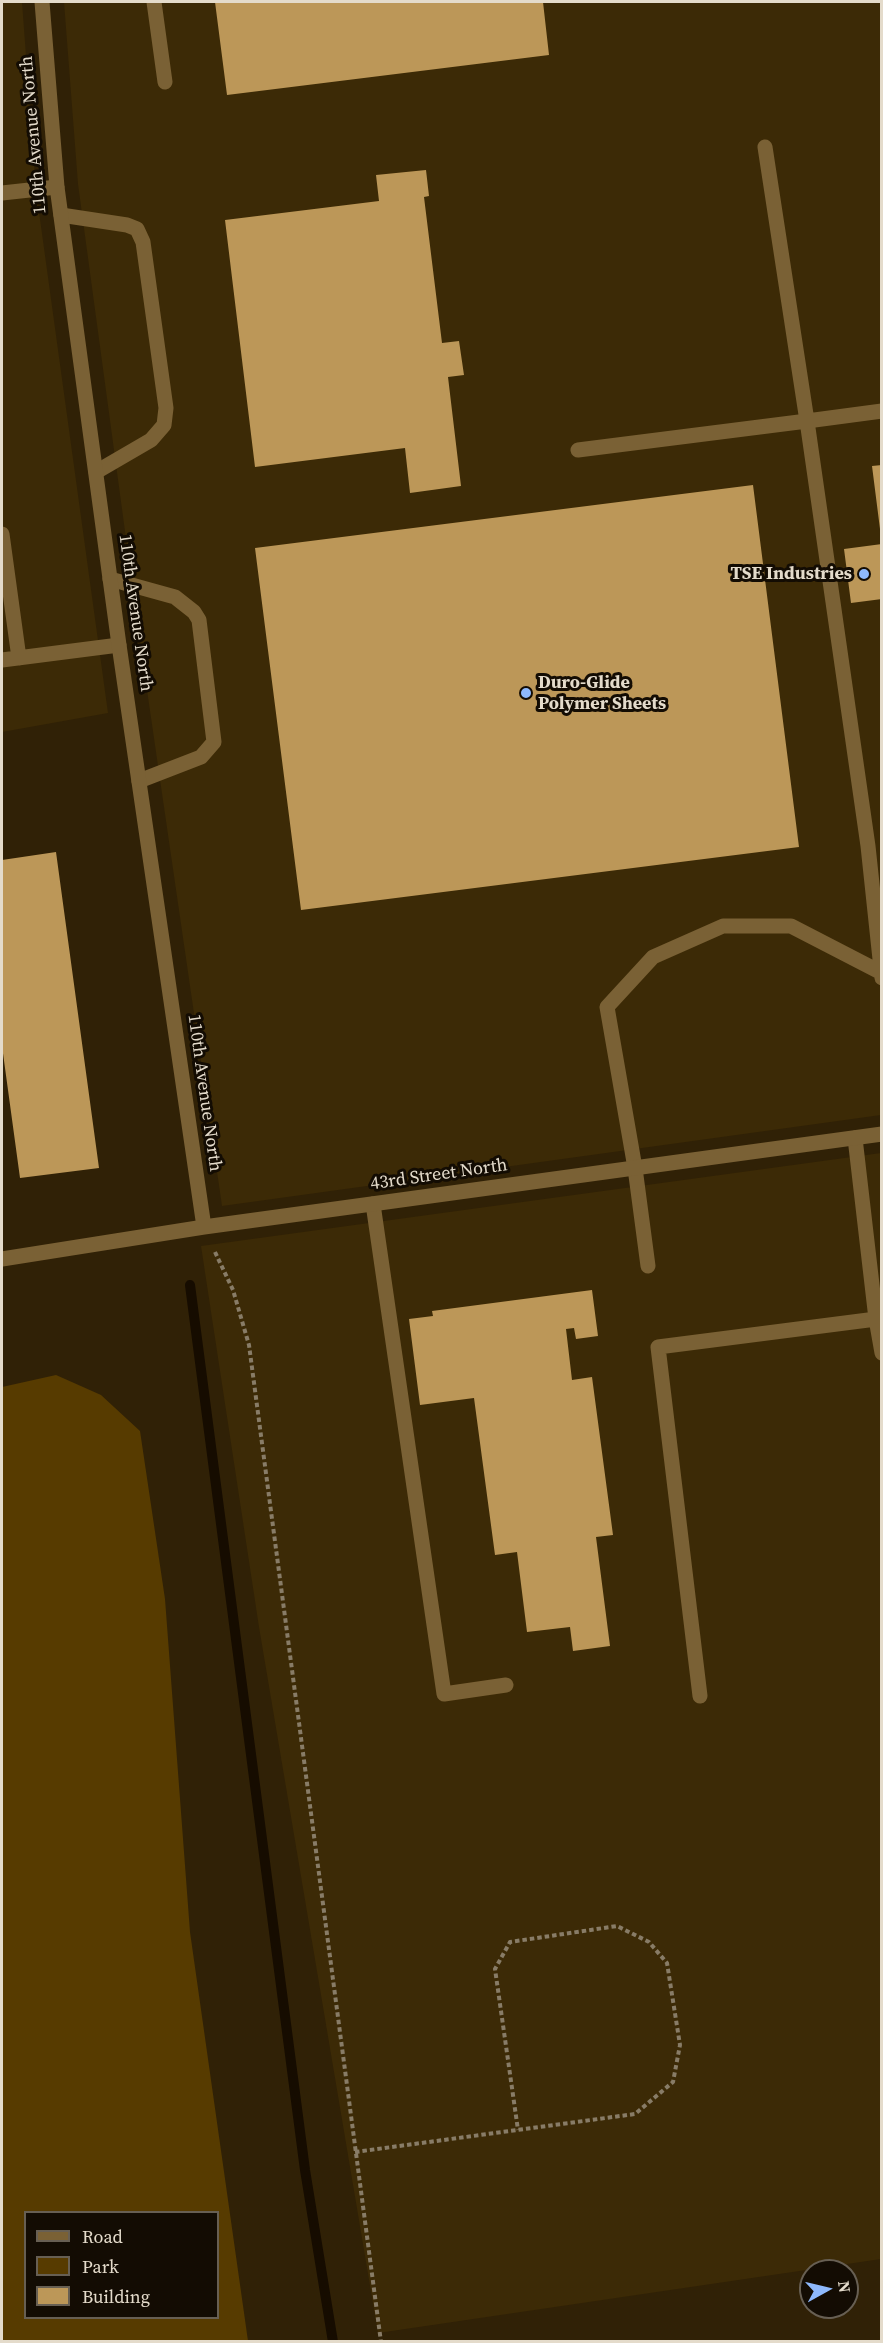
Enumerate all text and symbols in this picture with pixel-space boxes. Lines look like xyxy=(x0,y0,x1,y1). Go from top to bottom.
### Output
street label: 110th Avenue North xyxy=(16,55,52,215)
street label: 110th Avenue North xyxy=(113,533,157,693)
place label: TSE Industries xyxy=(731,563,852,585)
marker: TSE Industries xyxy=(857,567,871,581)
place label: Duro-Glide Polymer Sheets xyxy=(538,672,666,714)
marker: Duro-Glide Polymer Sheets xyxy=(519,686,533,700)
street label: 110th Avenue North xyxy=(182,1013,226,1173)
street label: 43rd Street North xyxy=(369,1155,509,1195)
legend xyxy=(24,2211,219,2319)
text: Road xyxy=(82,2224,123,2249)
text: Park xyxy=(82,2254,119,2279)
north arrow xyxy=(799,2259,859,2319)
text: N xyxy=(833,2279,857,2294)
text: Building xyxy=(82,2284,150,2309)

